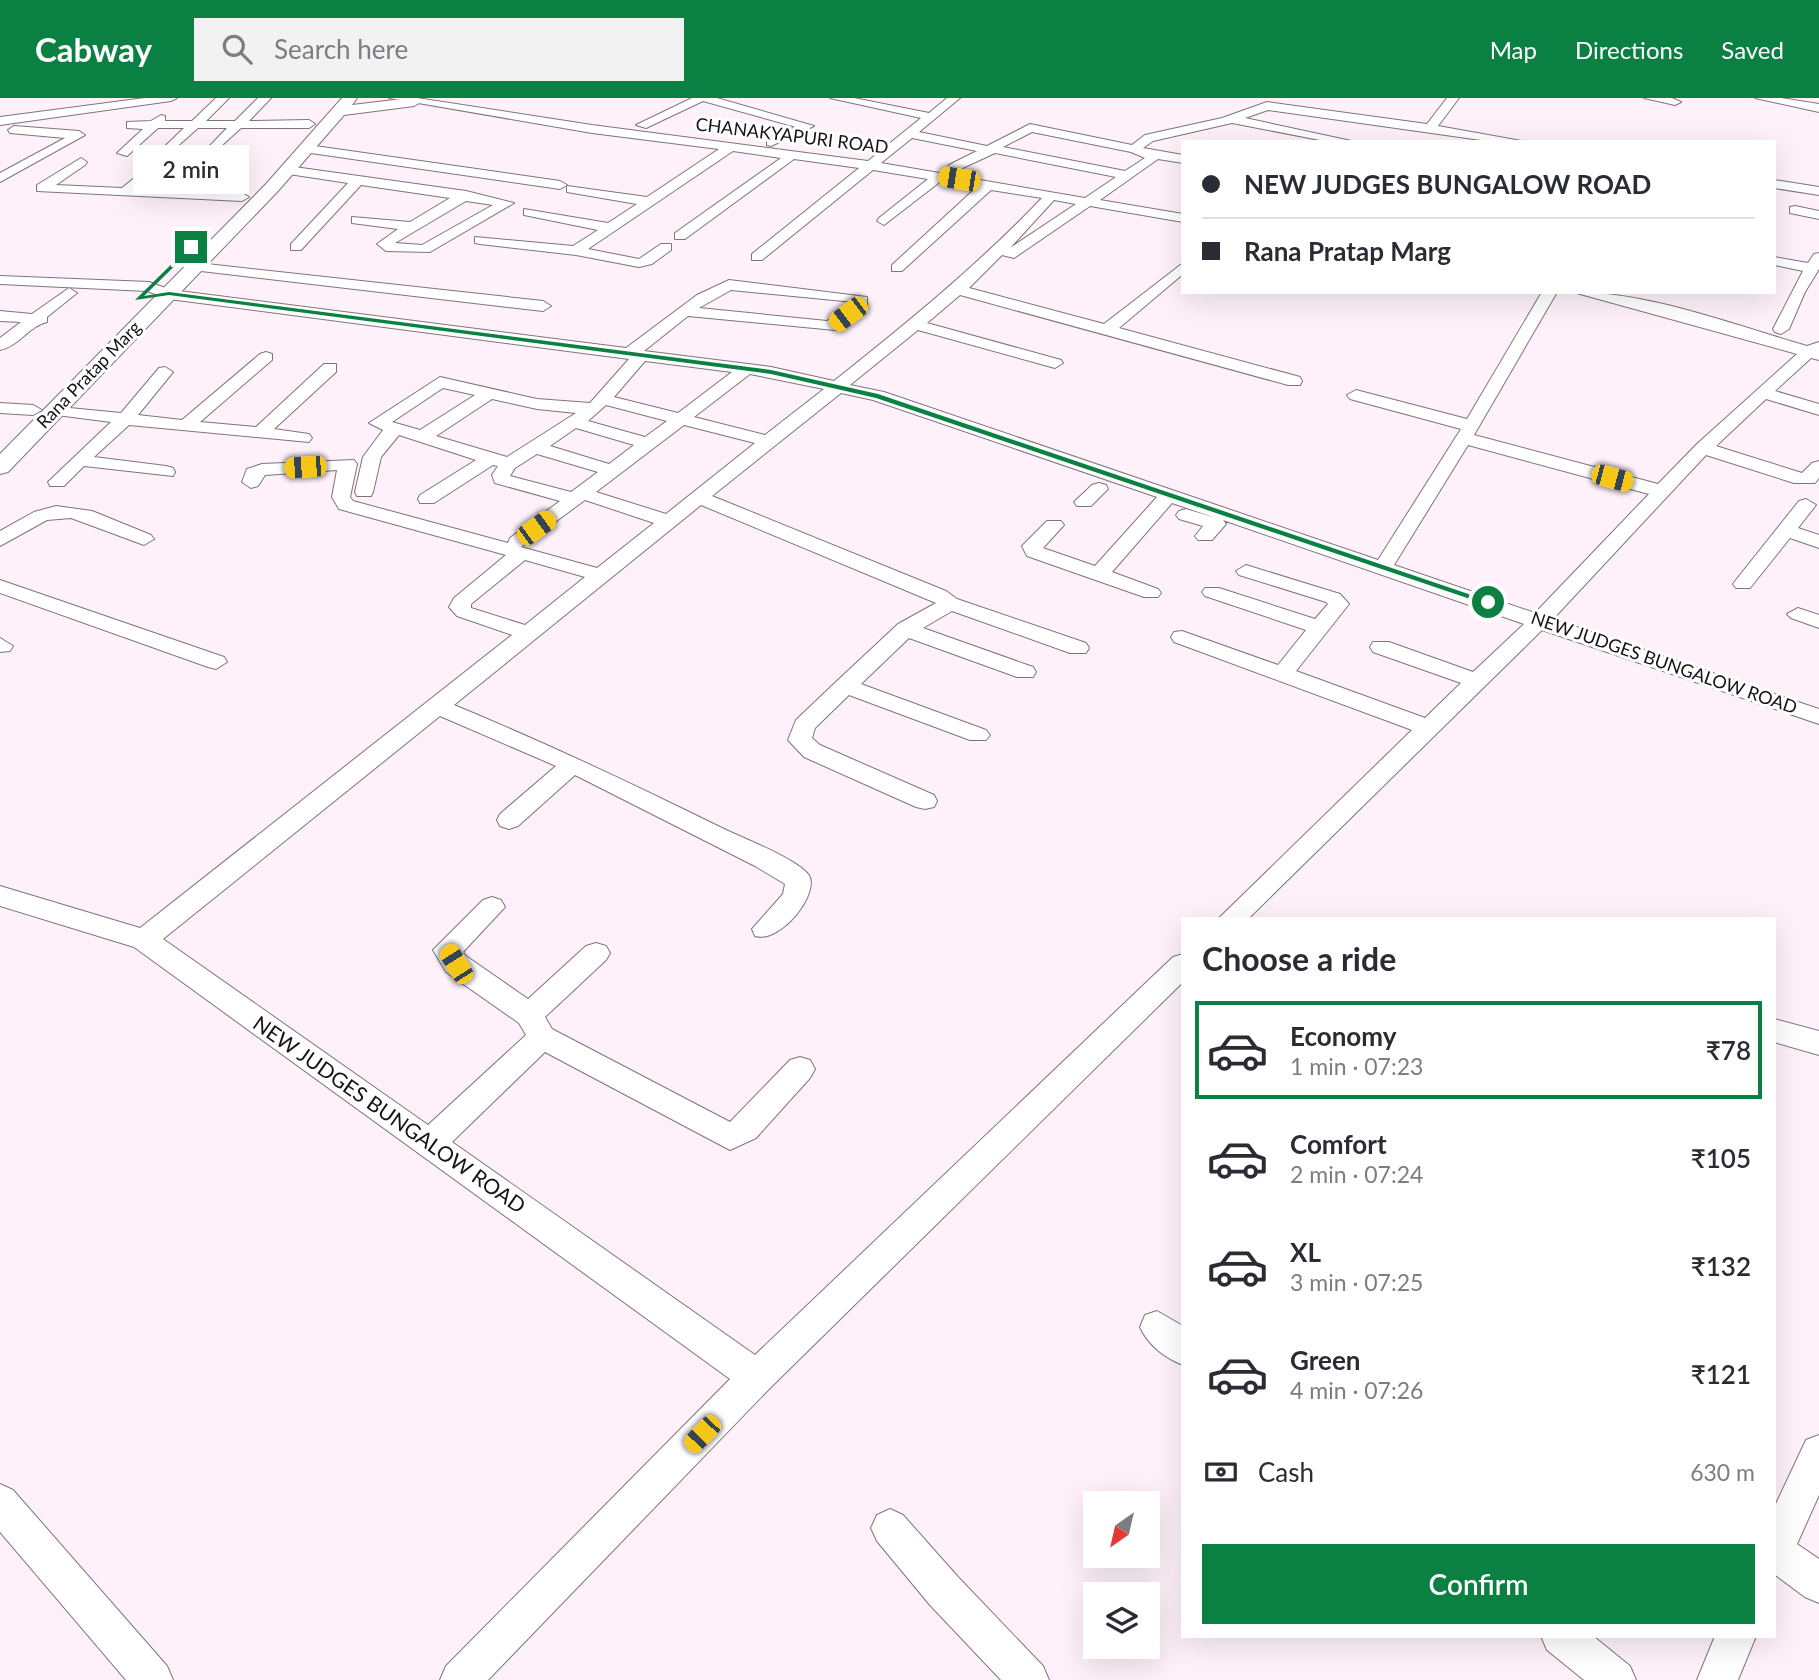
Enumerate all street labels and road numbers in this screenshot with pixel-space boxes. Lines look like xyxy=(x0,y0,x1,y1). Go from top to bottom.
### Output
street label: CHANAKYAPURI ROAD xyxy=(694,112,890,158)
street label: Rana Pratap Marg xyxy=(31,316,145,433)
street label: NEW JUDGES BUNGALOW ROAD xyxy=(1528,606,1800,718)
street label: NEW JUDGES BUNGALOW ROAD xyxy=(249,1010,531,1218)

